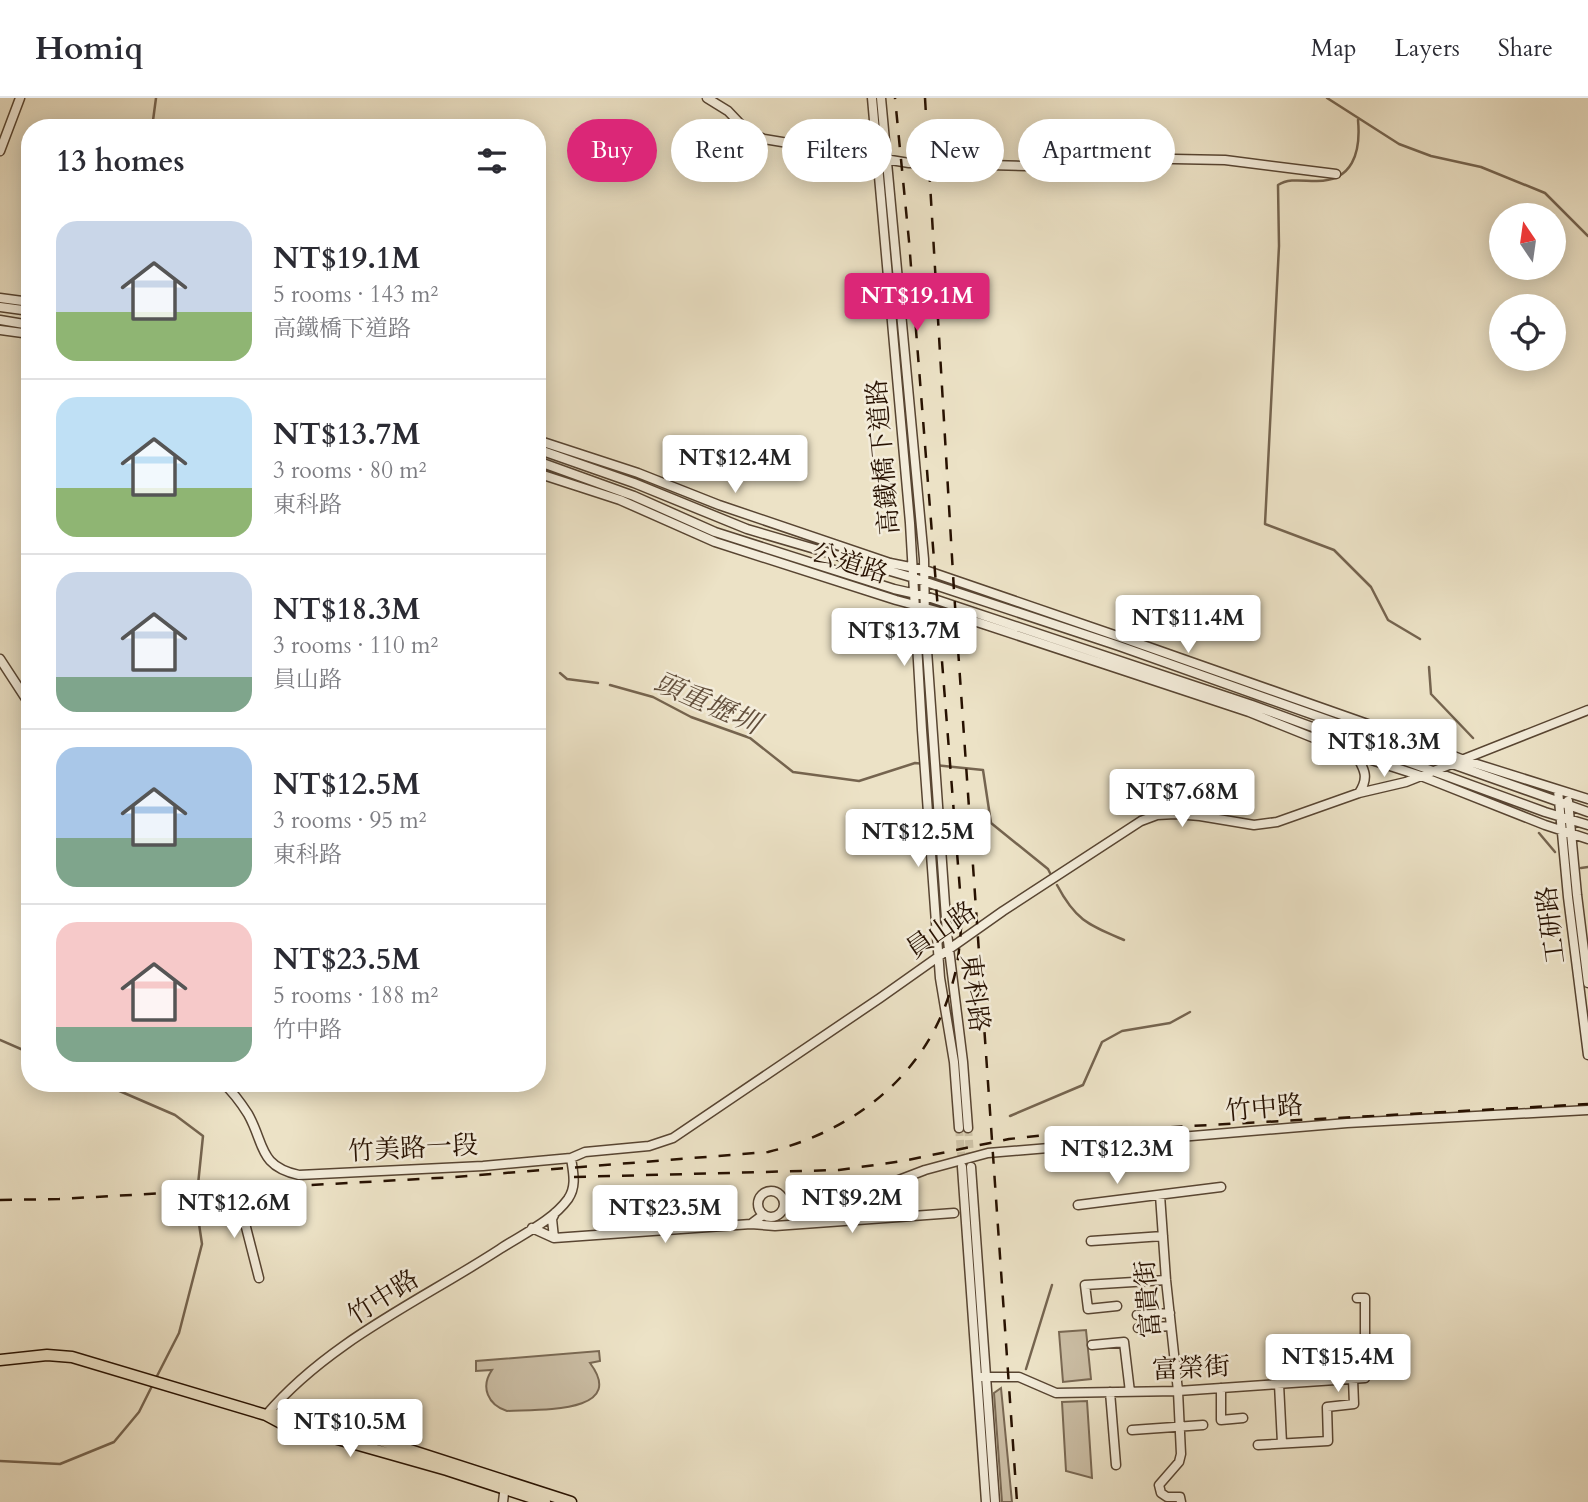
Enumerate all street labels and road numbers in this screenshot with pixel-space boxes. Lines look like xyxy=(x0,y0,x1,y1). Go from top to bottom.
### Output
street label: 高鐵橋下道路 xyxy=(859,378,907,536)
street label: 公道路 xyxy=(807,534,893,592)
street label: 工研路 xyxy=(1529,884,1573,966)
street label: 員山路 xyxy=(899,893,983,967)
street label: 東科路 xyxy=(953,952,997,1034)
street label: 竹中路 xyxy=(1224,1087,1304,1129)
street label: 竹美路一段 xyxy=(347,1127,479,1169)
street label: 富貴街 xyxy=(1127,1259,1169,1339)
street label: 竹中路 xyxy=(341,1261,425,1333)
street label: 富榮街 xyxy=(1151,1348,1231,1388)

